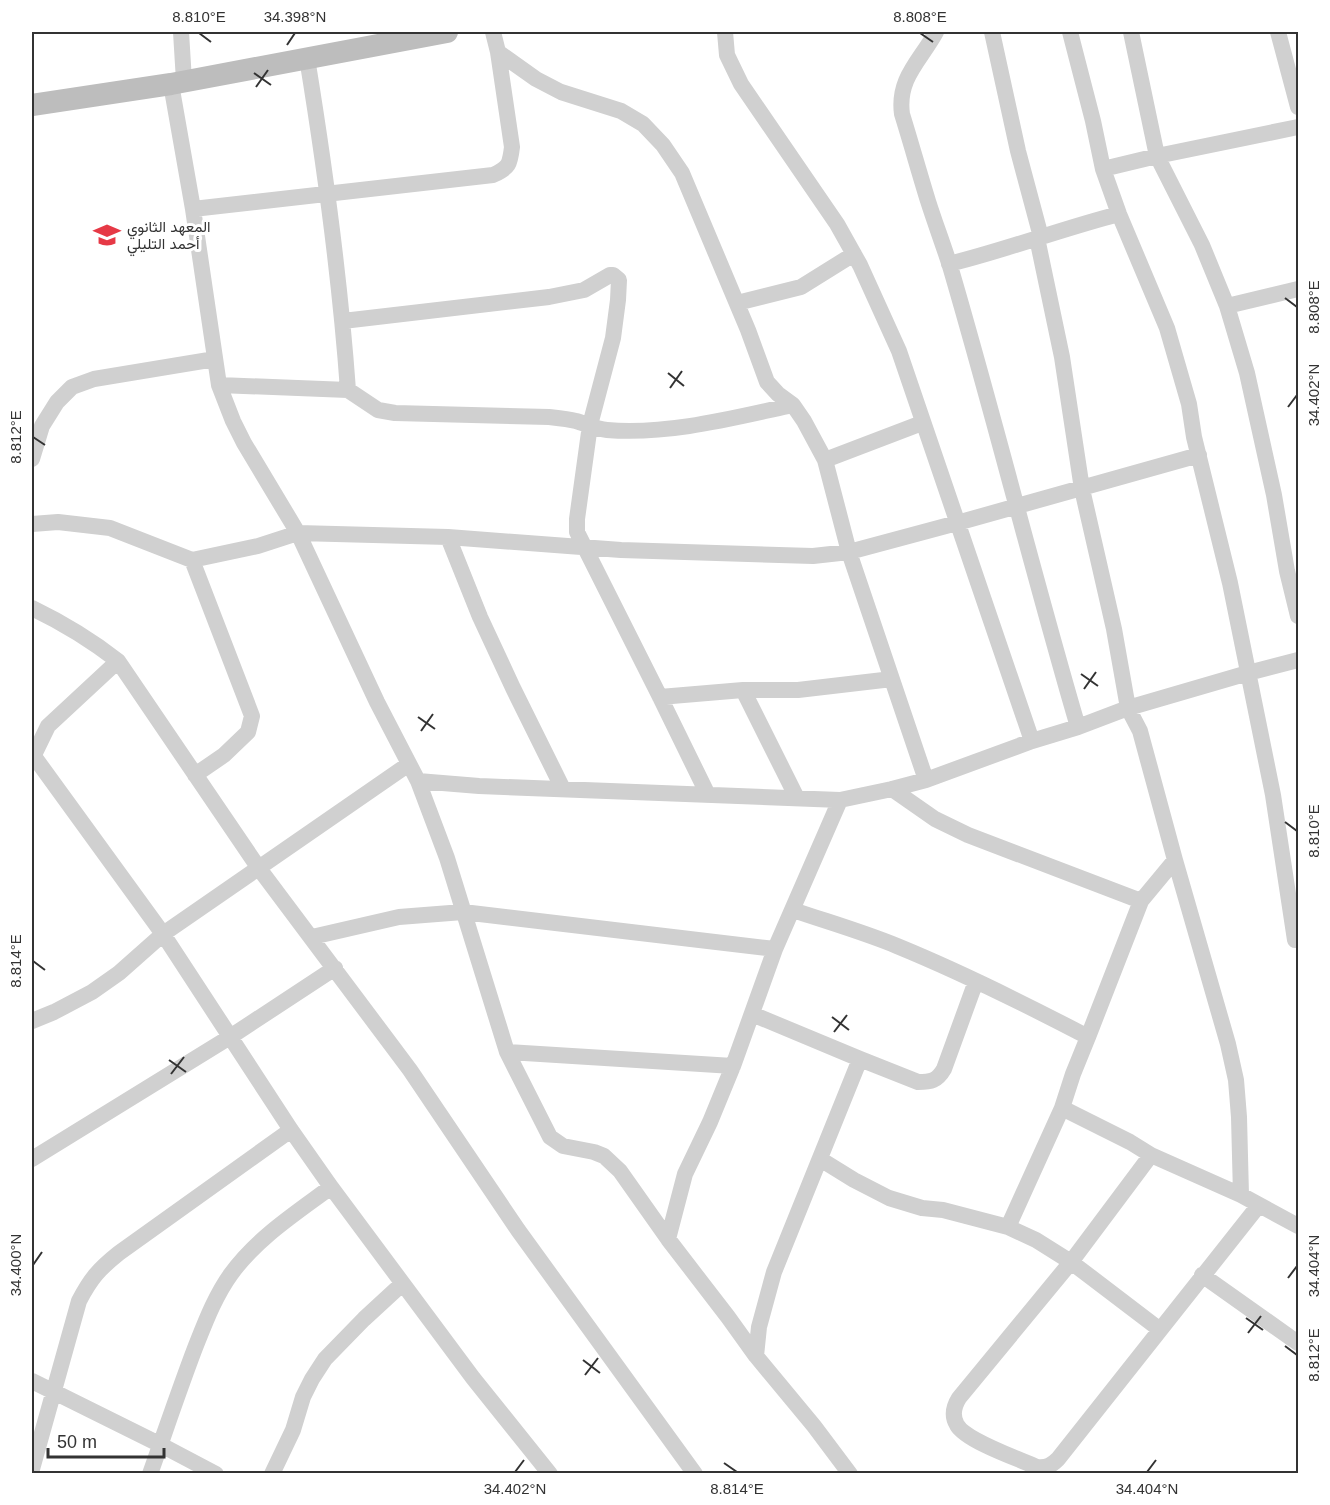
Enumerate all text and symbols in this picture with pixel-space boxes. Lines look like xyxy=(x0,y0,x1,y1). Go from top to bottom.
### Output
text: 8.810°E xyxy=(172,8,226,25)
text: 34.398°N xyxy=(264,8,326,25)
text: 8.808°E xyxy=(893,8,947,25)
place label: المعهد الثانوي أحمد التليلي xyxy=(127,218,211,257)
school or university icon: المعهد الثانوي أحمد التليلي xyxy=(92,220,122,250)
text: 8.808°E xyxy=(1305,280,1322,334)
text: 34.402°N xyxy=(1305,364,1322,426)
text: 8.812°E xyxy=(7,410,24,464)
text: 8.810°E xyxy=(1305,804,1322,858)
text: 8.814°E xyxy=(7,934,24,988)
text: 34.400°N xyxy=(7,1234,24,1296)
text: 34.404°N xyxy=(1305,1235,1322,1297)
text: 8.812°E xyxy=(1305,1328,1322,1382)
scale bar xyxy=(48,1421,164,1459)
text: 50 m xyxy=(57,1432,97,1452)
text: 34.402°N xyxy=(484,1480,546,1497)
text: 8.814°E xyxy=(710,1480,764,1497)
text: 34.404°N xyxy=(1116,1480,1178,1497)

